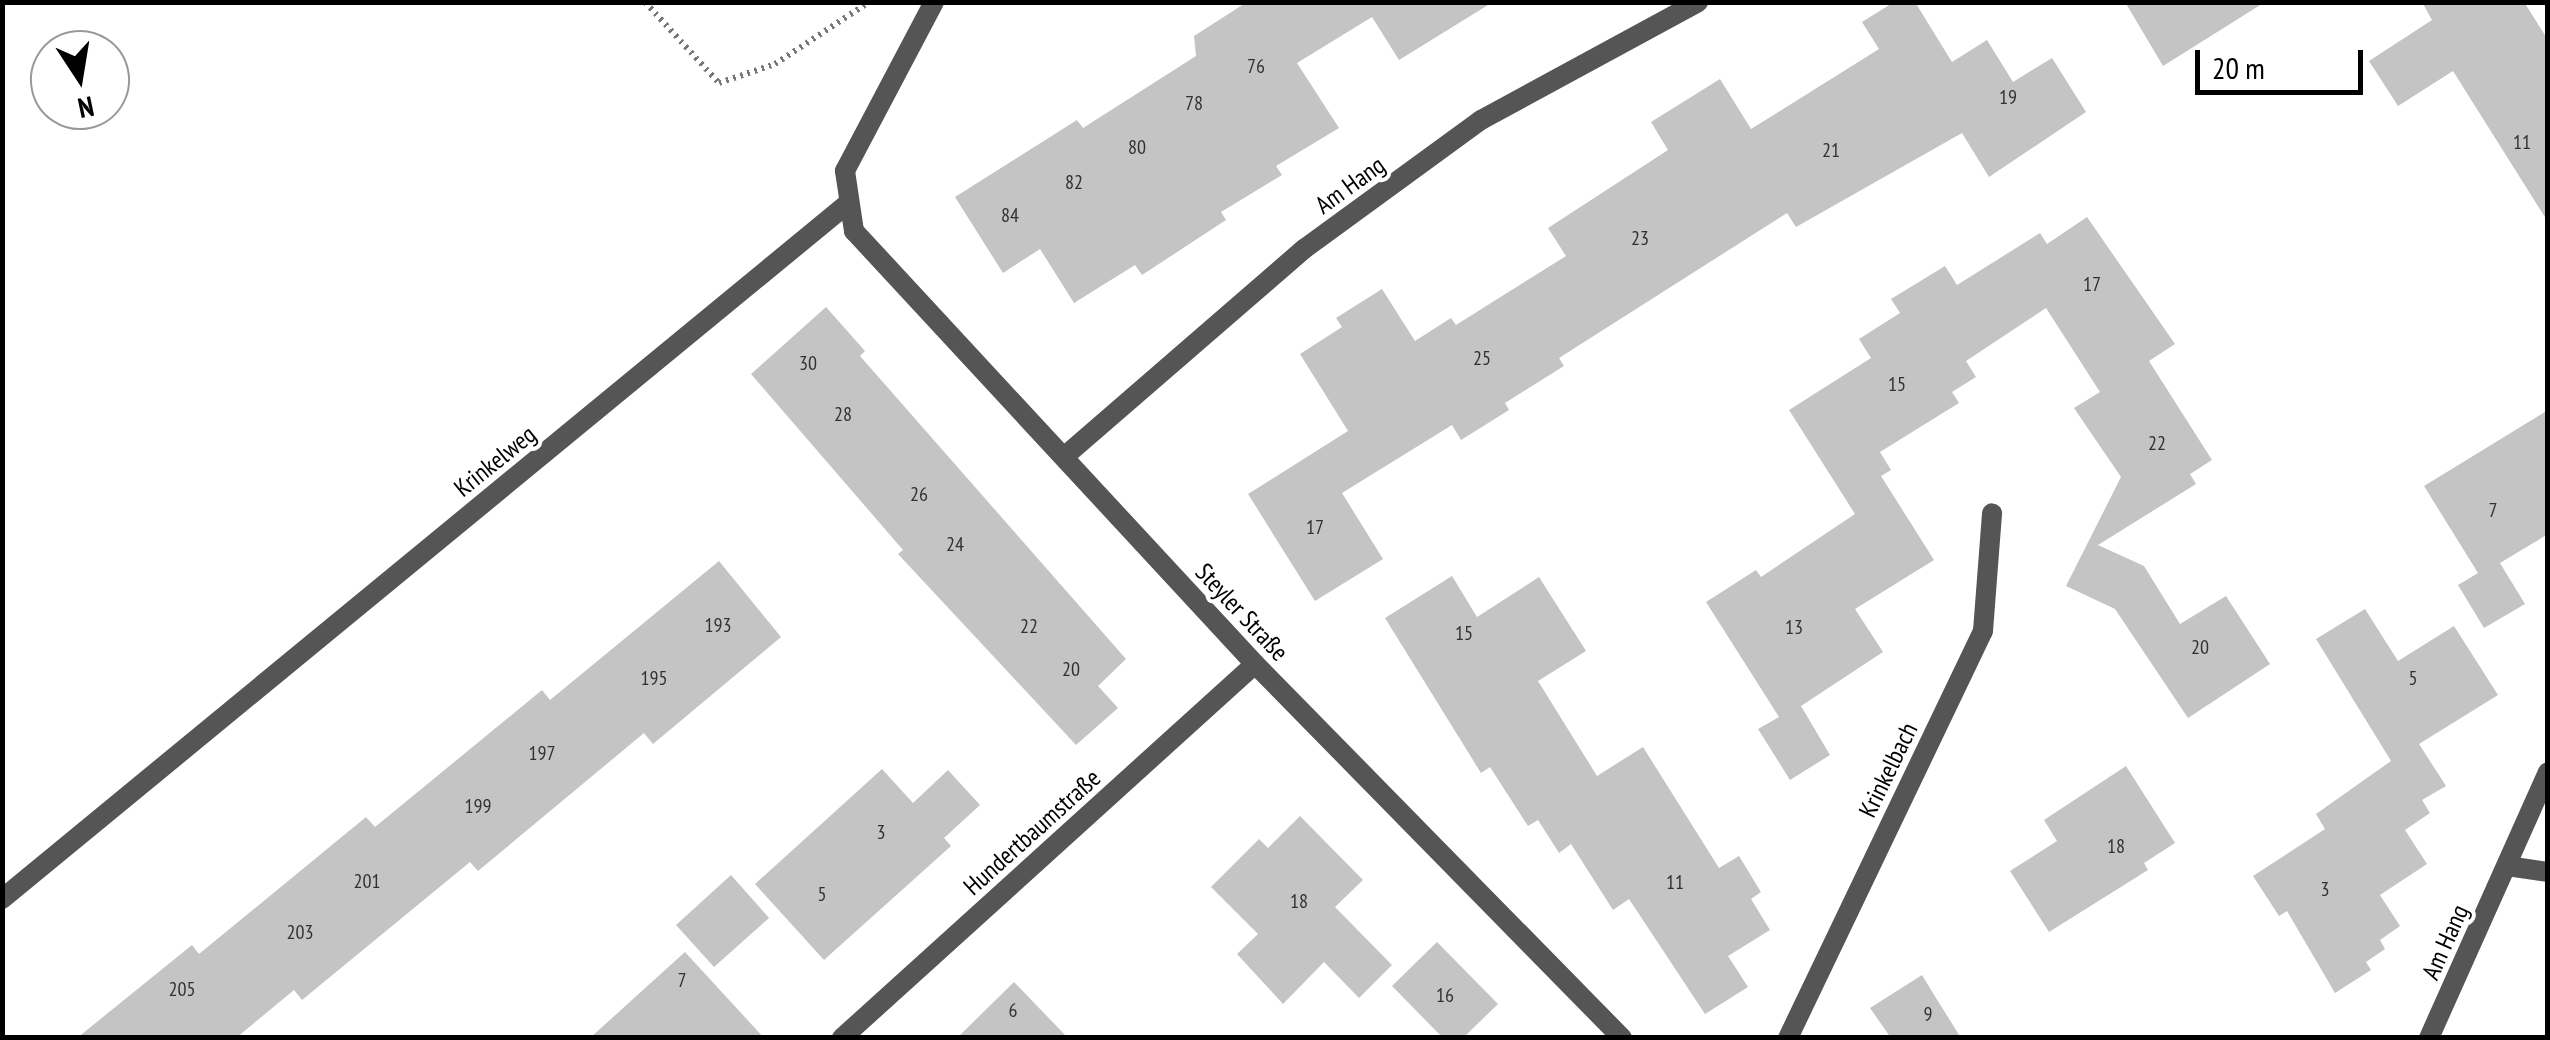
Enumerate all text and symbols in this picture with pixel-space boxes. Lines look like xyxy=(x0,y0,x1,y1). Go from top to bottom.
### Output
north arrow xyxy=(30,30,130,130)
scale bar xyxy=(2200,30,2368,92)
text: 20 m xyxy=(2212,48,2265,87)
house number: 76 xyxy=(1247,54,1265,78)
house number: 19 xyxy=(1999,85,2017,109)
text: N xyxy=(75,88,97,128)
house number: 78 xyxy=(1185,91,1203,115)
house number: 11 xyxy=(2513,130,2531,154)
house number: 80 xyxy=(1128,135,1146,159)
house number: 21 xyxy=(1822,138,1840,162)
street label: Am Hang xyxy=(1309,150,1391,220)
house number: 82 xyxy=(1065,170,1083,194)
house number: 84 xyxy=(1001,203,1019,227)
house number: 23 xyxy=(1631,226,1649,250)
house number: 17 xyxy=(2083,272,2101,296)
house number: 25 xyxy=(1473,346,1491,370)
house number: 30 xyxy=(799,351,817,375)
house number: 15 xyxy=(1888,372,1906,396)
house number: 28 xyxy=(834,402,852,426)
street label: Krinkelweg xyxy=(448,419,542,503)
house number: 22 xyxy=(2148,431,2166,455)
house number: 26 xyxy=(910,482,928,506)
house number: 7 xyxy=(2489,498,2497,522)
house number: 17 xyxy=(1306,515,1324,539)
house number: 24 xyxy=(946,532,964,556)
street label: Steyler Straße xyxy=(1189,557,1295,667)
house number: 193 xyxy=(705,613,731,637)
house number: 22 xyxy=(1020,614,1038,638)
house number: 13 xyxy=(1785,615,1803,639)
house number: 15 xyxy=(1455,621,1473,645)
house number: 20 xyxy=(2191,635,2209,659)
house number: 20 xyxy=(1062,657,1080,681)
house number: 195 xyxy=(641,666,667,690)
house number: 5 xyxy=(2409,666,2417,690)
street label: Krinkelbach xyxy=(1852,718,1924,822)
house number: 197 xyxy=(529,741,555,765)
street label: Hundertbaumstraße xyxy=(958,763,1106,901)
house number: 199 xyxy=(465,794,491,818)
house number: 3 xyxy=(877,820,885,844)
house number: 18 xyxy=(2107,834,2125,858)
house number: 201 xyxy=(354,869,380,893)
house number: 11 xyxy=(1666,870,1684,894)
house number: 3 xyxy=(2321,877,2329,901)
house number: 5 xyxy=(818,882,826,906)
house number: 18 xyxy=(1290,889,1308,913)
street label: Am Hang xyxy=(2415,900,2475,984)
house number: 203 xyxy=(287,920,313,944)
house number: 7 xyxy=(678,968,686,992)
house number: 205 xyxy=(169,977,195,1001)
house number: 16 xyxy=(1436,983,1454,1007)
house number: 6 xyxy=(1009,998,1017,1022)
house number: 9 xyxy=(1924,1002,1932,1026)

